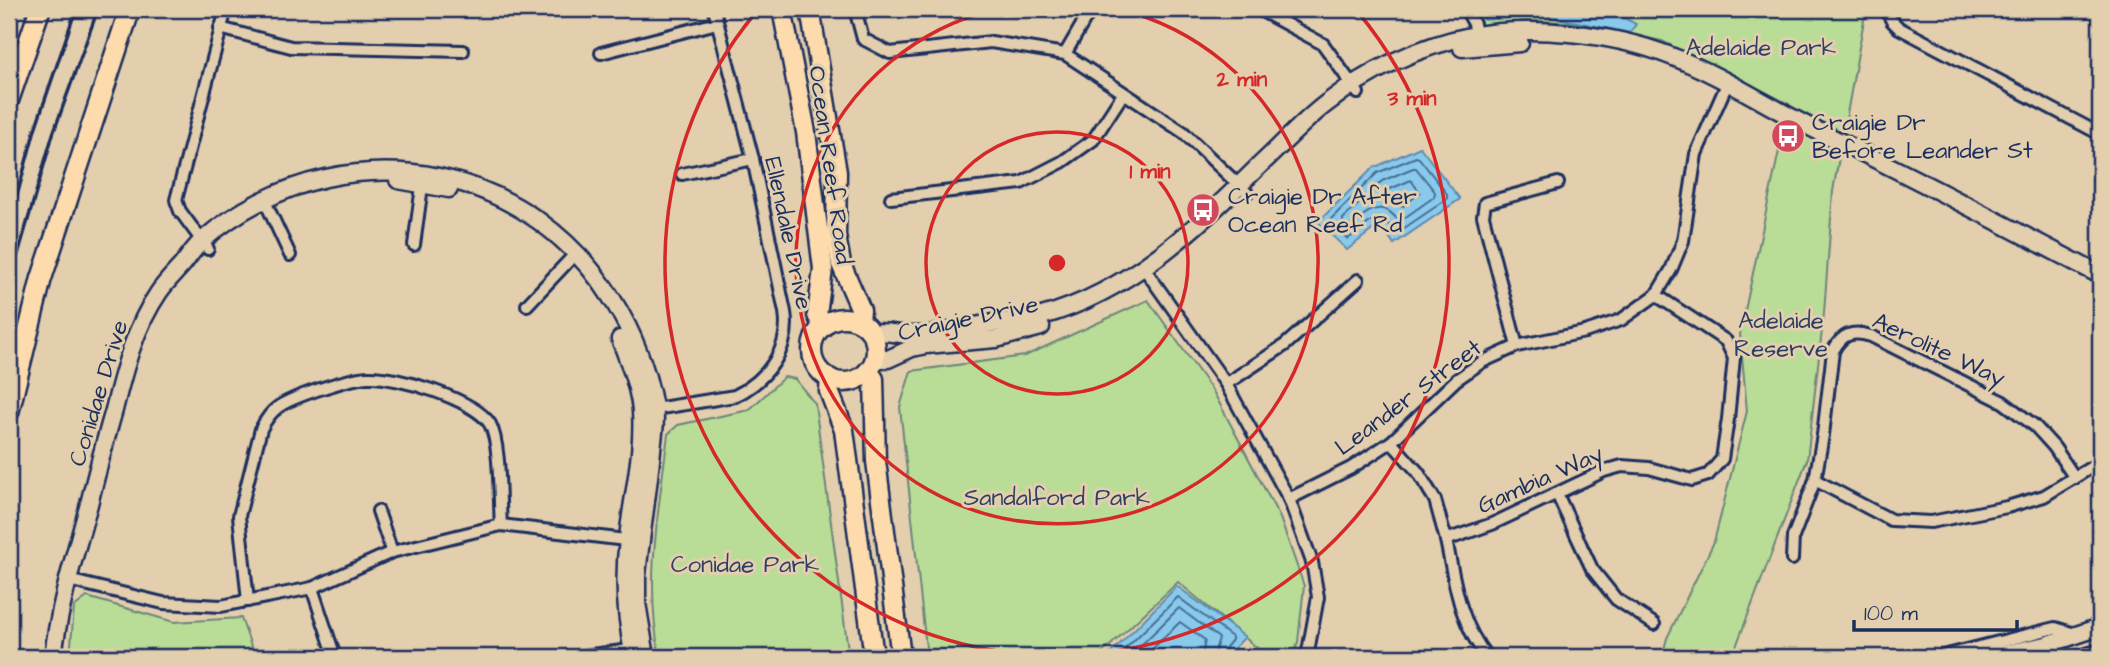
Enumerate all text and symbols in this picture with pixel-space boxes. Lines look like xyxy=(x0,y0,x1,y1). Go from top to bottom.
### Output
park label: Adelaide Park xyxy=(1686,31,1837,65)
street label: Ocean Reef Road xyxy=(799,64,861,267)
text: 2 min xyxy=(1216,65,1268,94)
text: 3 min xyxy=(1386,84,1437,113)
place label: Craigie Dr Before Leander St xyxy=(1812,106,2033,168)
bus stop icon: Craigie Dr Before Leander St xyxy=(1769,117,1807,155)
street label: Ellendale Drive xyxy=(755,154,821,313)
text: 1 min xyxy=(1129,157,1171,186)
place label: Craigie Dr After Ocean Reef Rd xyxy=(1228,180,1417,242)
bus stop icon: Craigie Dr After Ocean Reef Rd xyxy=(1184,191,1222,229)
centre of rings xyxy=(1045,251,1069,275)
street label: Craigie Drive xyxy=(895,288,1042,351)
park label: Adelaide Reserve xyxy=(1734,304,1828,366)
street label: Aerolite Way xyxy=(1866,304,2010,396)
street label: Conidae Drive xyxy=(61,316,137,471)
street label: Leander Street xyxy=(1328,331,1489,464)
street label: Gambia Way xyxy=(1472,437,1609,524)
park label: Sandalford Park xyxy=(964,481,1150,515)
park label: Conidae Park xyxy=(671,548,820,582)
scale bar xyxy=(1854,589,2016,633)
text: 100 m xyxy=(1864,599,1919,628)

